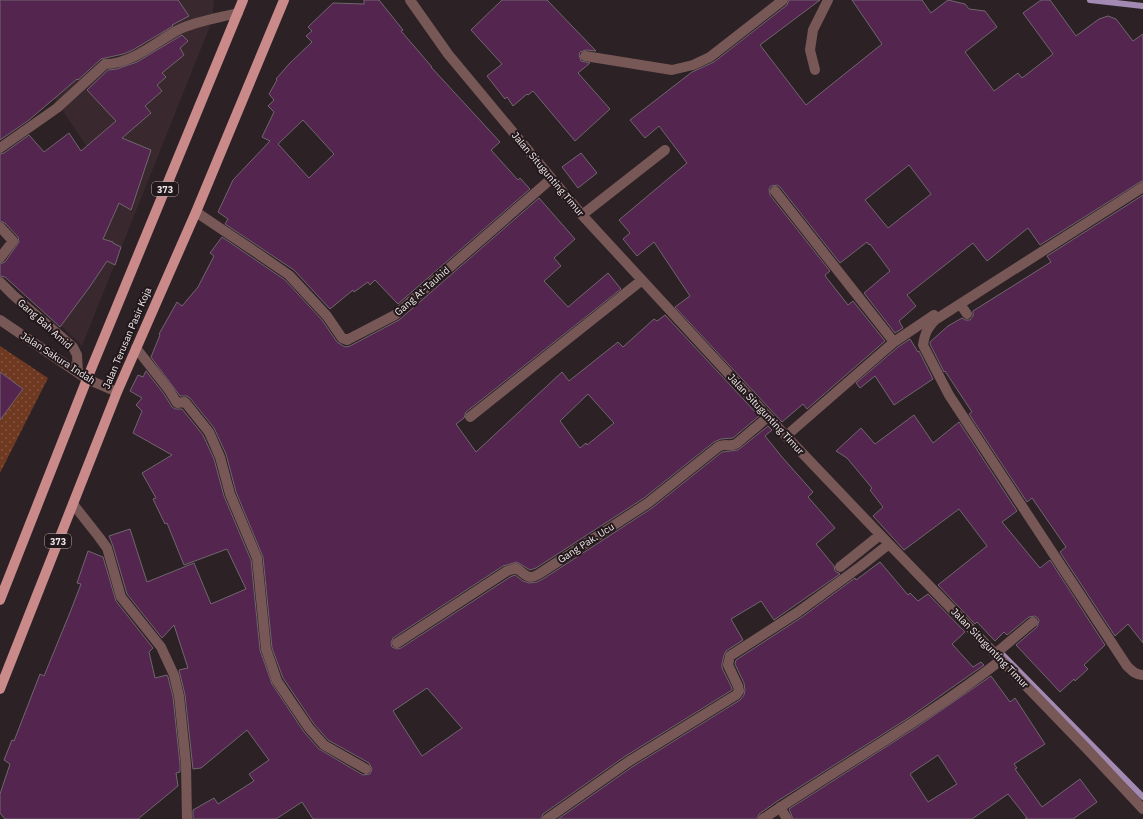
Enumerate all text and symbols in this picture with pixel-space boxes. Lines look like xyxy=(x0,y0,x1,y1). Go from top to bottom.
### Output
street label: Jalan Situgunting Timur xyxy=(509,129,587,219)
road number: 373 xyxy=(152,182,178,196)
street label: Gang At-Tauhid xyxy=(392,264,452,318)
street label: Jalan Terusan Pasir Koja xyxy=(100,285,155,391)
street label: Gang Bah Amid xyxy=(15,296,75,352)
street label: Jalan Sakura Indah xyxy=(18,329,98,387)
street label: Jalan Situgunting Timur xyxy=(725,371,807,458)
street label: Gang Pak. Ucu xyxy=(555,520,617,566)
road number: 373 xyxy=(45,534,71,548)
street label: Jalan Situgunting Timur xyxy=(948,605,1032,691)

